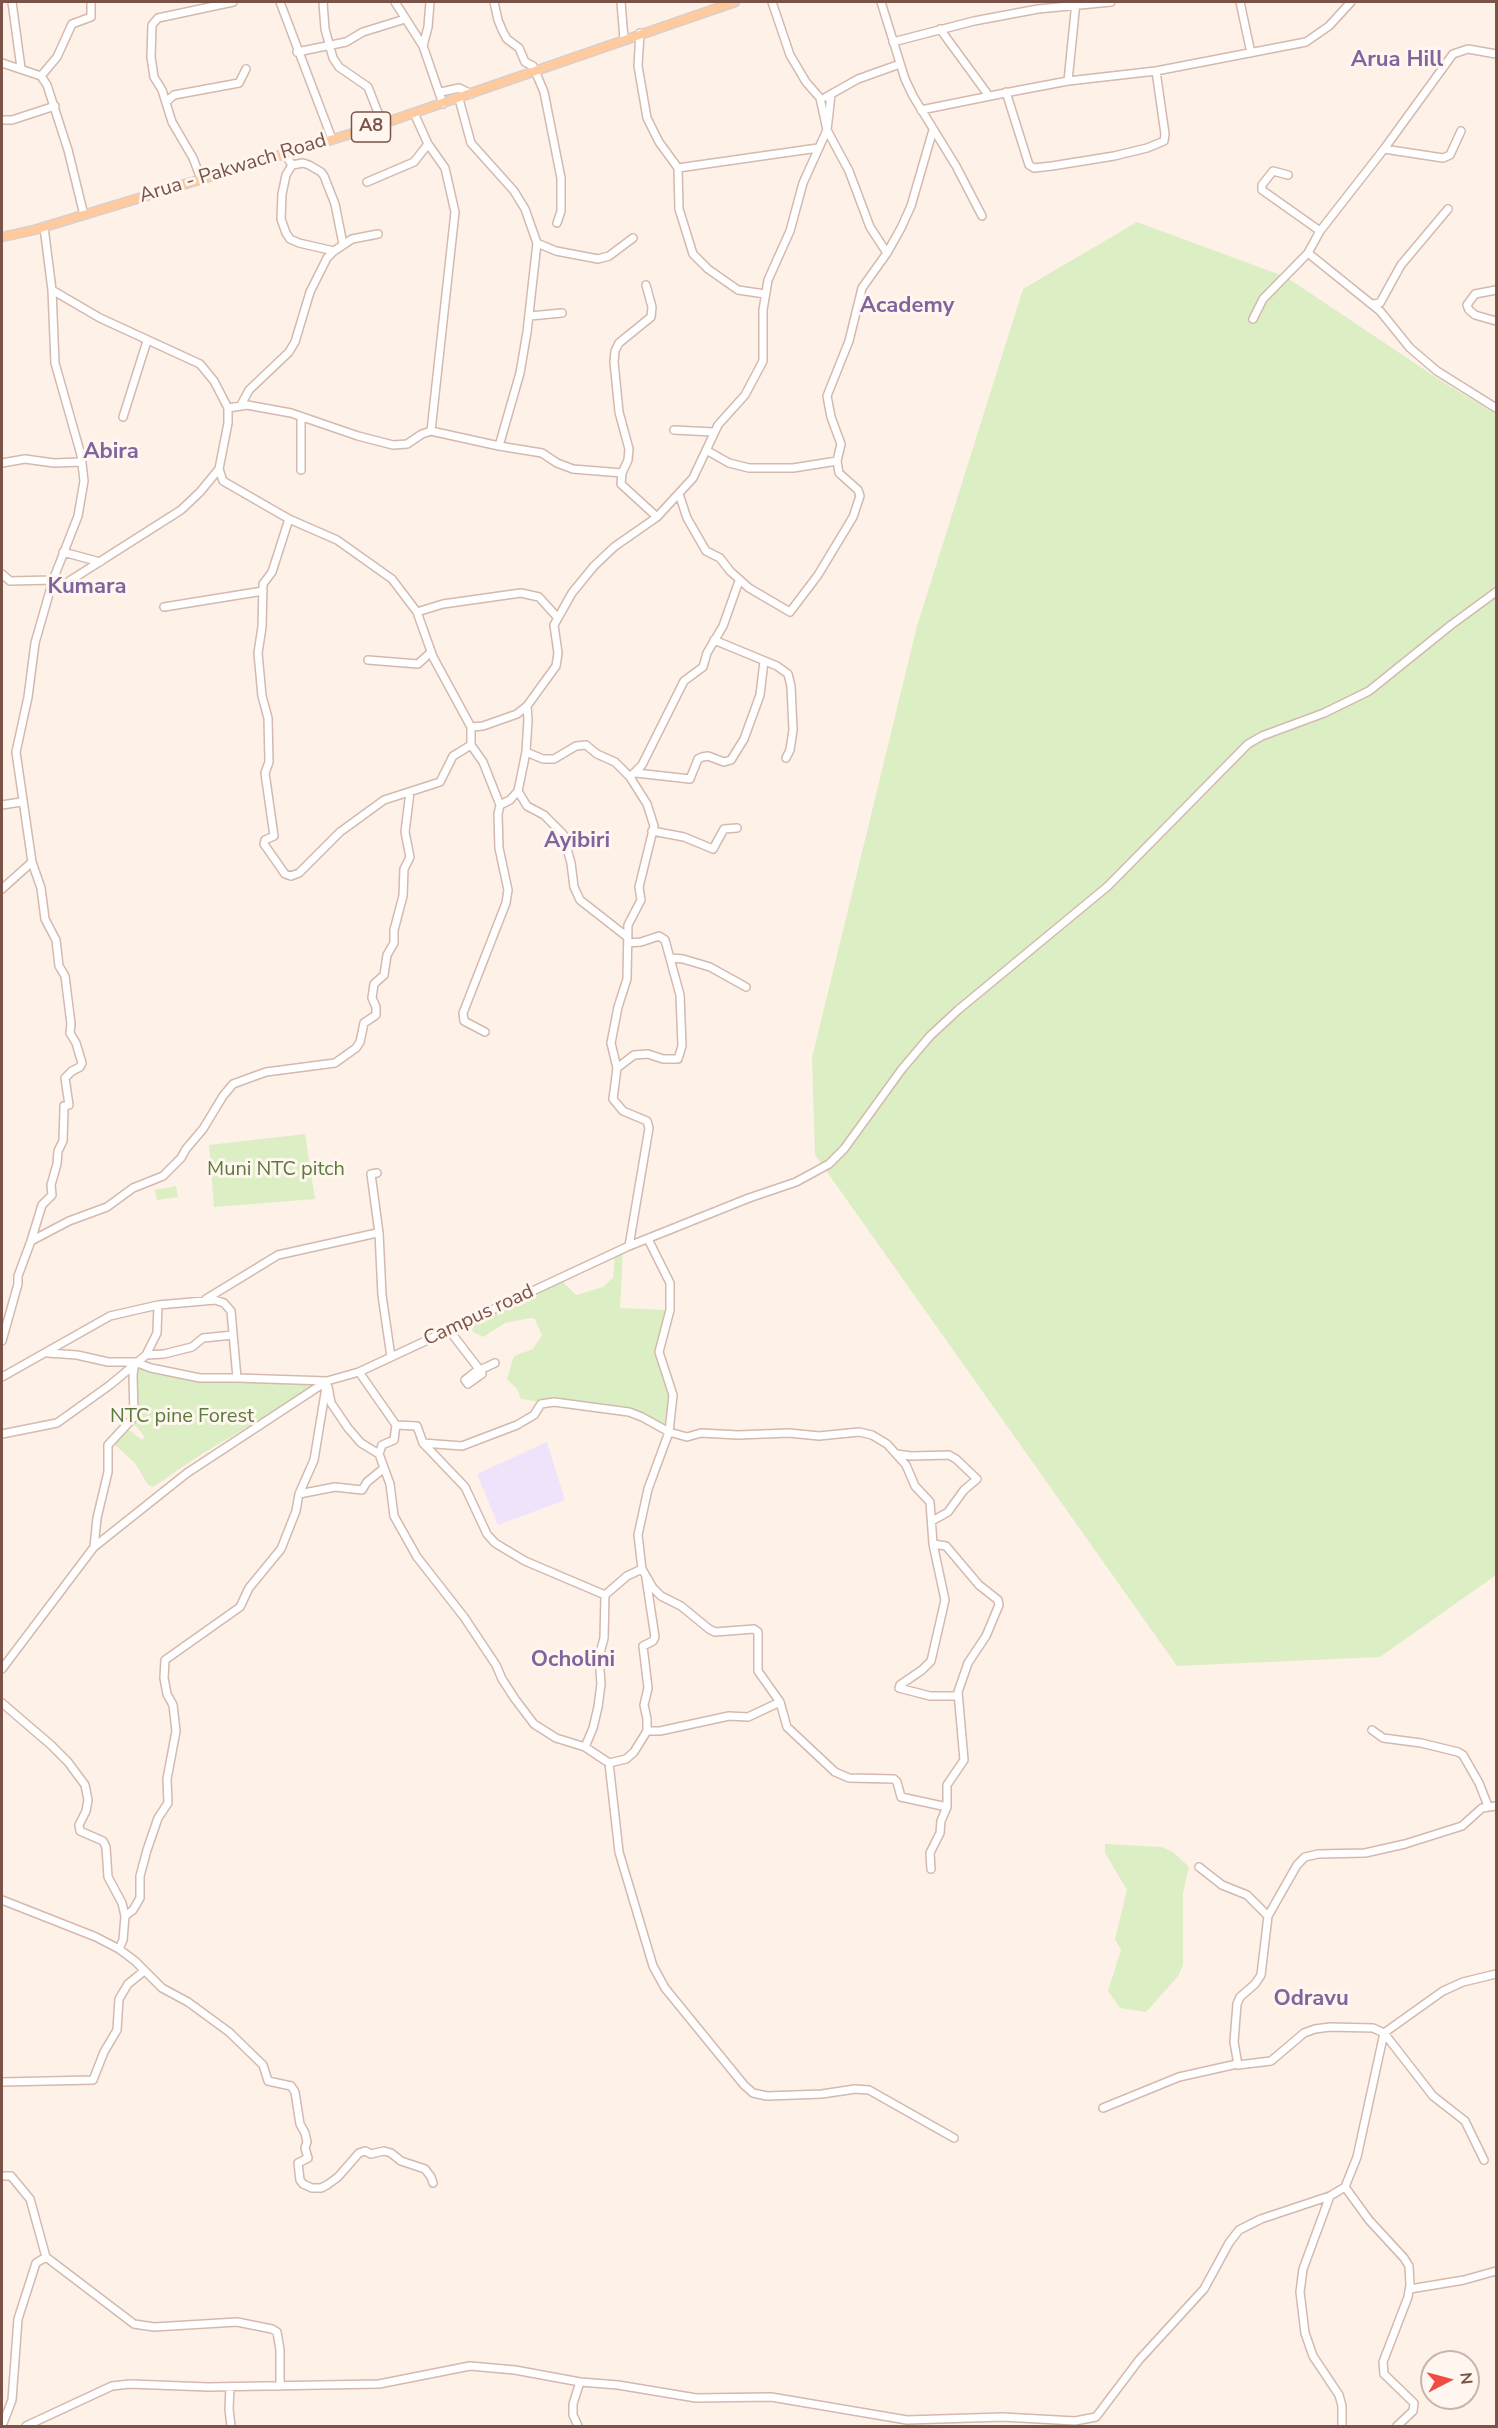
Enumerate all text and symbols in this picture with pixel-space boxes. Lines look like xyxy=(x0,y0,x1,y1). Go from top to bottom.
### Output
district label: Arua Hill xyxy=(1351,48,1443,74)
road number: A8 xyxy=(352,112,391,142)
street label: Arua - Pakwach Road xyxy=(137,129,329,209)
district label: Academy xyxy=(860,294,954,320)
district label: Abira xyxy=(83,440,139,466)
district label: Kumara xyxy=(47,575,127,601)
district label: Ayibiri xyxy=(544,829,610,855)
park label: Muni NTC pitch xyxy=(207,1158,345,1182)
street label: Campus road xyxy=(420,1280,538,1352)
park label: NTC pine Forest xyxy=(110,1405,254,1429)
district label: Ocholini xyxy=(531,1648,615,1674)
district label: Odravu xyxy=(1273,1987,1349,2013)
north arrow xyxy=(1420,2350,1480,2410)
text: N xyxy=(1454,2371,1477,2385)

